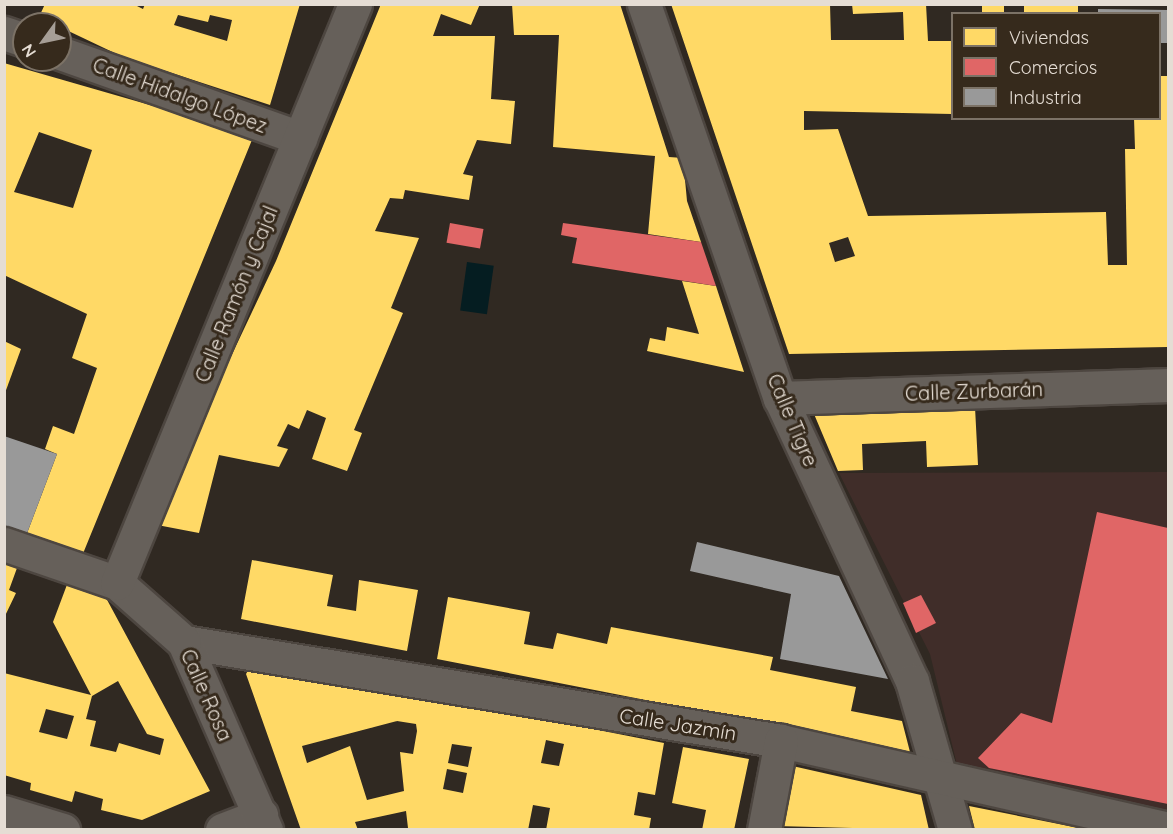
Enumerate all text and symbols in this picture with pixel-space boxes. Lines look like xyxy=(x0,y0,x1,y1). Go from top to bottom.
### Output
north arrow xyxy=(12,12,72,72)
legend xyxy=(951,12,1161,120)
text: Viviendas xyxy=(1009,26,1089,49)
text: N xyxy=(17,40,40,61)
street label: Calle Hidalgo López xyxy=(90,52,270,138)
text: Comercios xyxy=(1009,56,1097,79)
text: Industria xyxy=(1009,86,1082,109)
street label: Calle Ramón y Cajal xyxy=(190,202,282,386)
street label: Calle Tigre xyxy=(763,370,823,470)
street label: Calle Zurbarán xyxy=(905,377,1043,405)
street label: Calle Rosa xyxy=(176,645,238,745)
street label: Calle Jazmín xyxy=(618,703,738,745)

